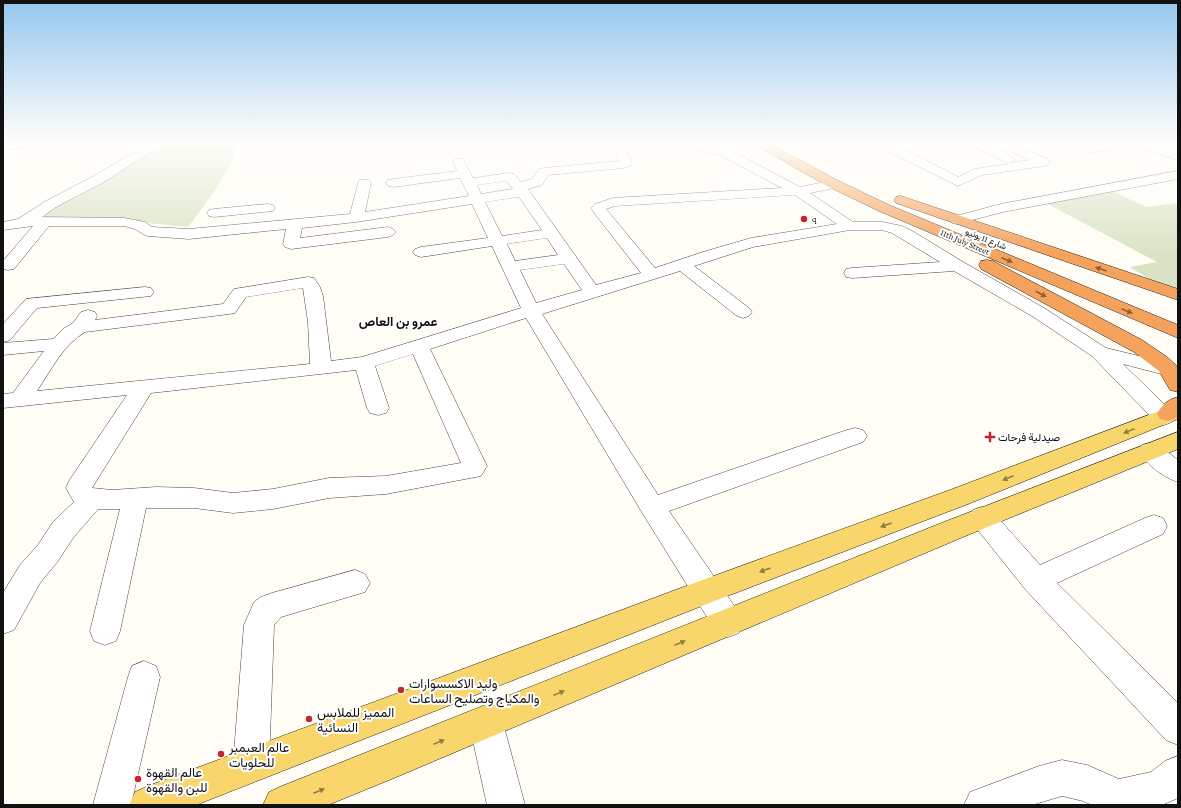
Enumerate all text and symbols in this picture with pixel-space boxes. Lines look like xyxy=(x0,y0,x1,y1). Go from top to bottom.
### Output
marker: q xyxy=(799,214,809,224)
place label: q xyxy=(812,214,817,224)
street label: شارع 11يونيو xyxy=(964,226,1008,253)
street label: 11th July Street xyxy=(939,227,992,257)
one-way arrow xyxy=(1002,258,1014,264)
one-way arrow xyxy=(1095,266,1107,272)
one-way arrow xyxy=(1035,291,1047,298)
one-way arrow xyxy=(1122,308,1134,314)
district label: عمرو بن العاص xyxy=(359,314,437,330)
one-way arrow xyxy=(1122,428,1134,434)
place label: صيدلية فرحات xyxy=(998,431,1060,444)
marker: صيدلية فرحات xyxy=(985,432,995,442)
one-way arrow xyxy=(1001,476,1013,482)
one-way arrow xyxy=(880,522,892,528)
one-way arrow xyxy=(758,568,770,574)
one-way arrow xyxy=(674,640,686,646)
place label: وليد الاكسسوارات والمكياج وتصليح الساعات xyxy=(409,676,540,708)
marker: وليد الاكسسوارات والمكياج وتصليح الساعات xyxy=(396,685,406,695)
one-way arrow xyxy=(554,689,566,695)
place label: المميز للملابس النسائية xyxy=(317,705,394,735)
marker: المميز للملابس النسائية xyxy=(304,714,314,724)
one-way arrow xyxy=(434,739,445,745)
place label: عالم العبمبر للحلويات xyxy=(228,740,290,771)
marker: عالم العبمبر للحلويات xyxy=(216,749,226,759)
place label: عالم القهوة للبن والقهوة xyxy=(146,765,208,796)
marker: عالم القهوة للبن والقهوة xyxy=(133,774,143,784)
one-way arrow xyxy=(313,787,325,793)

